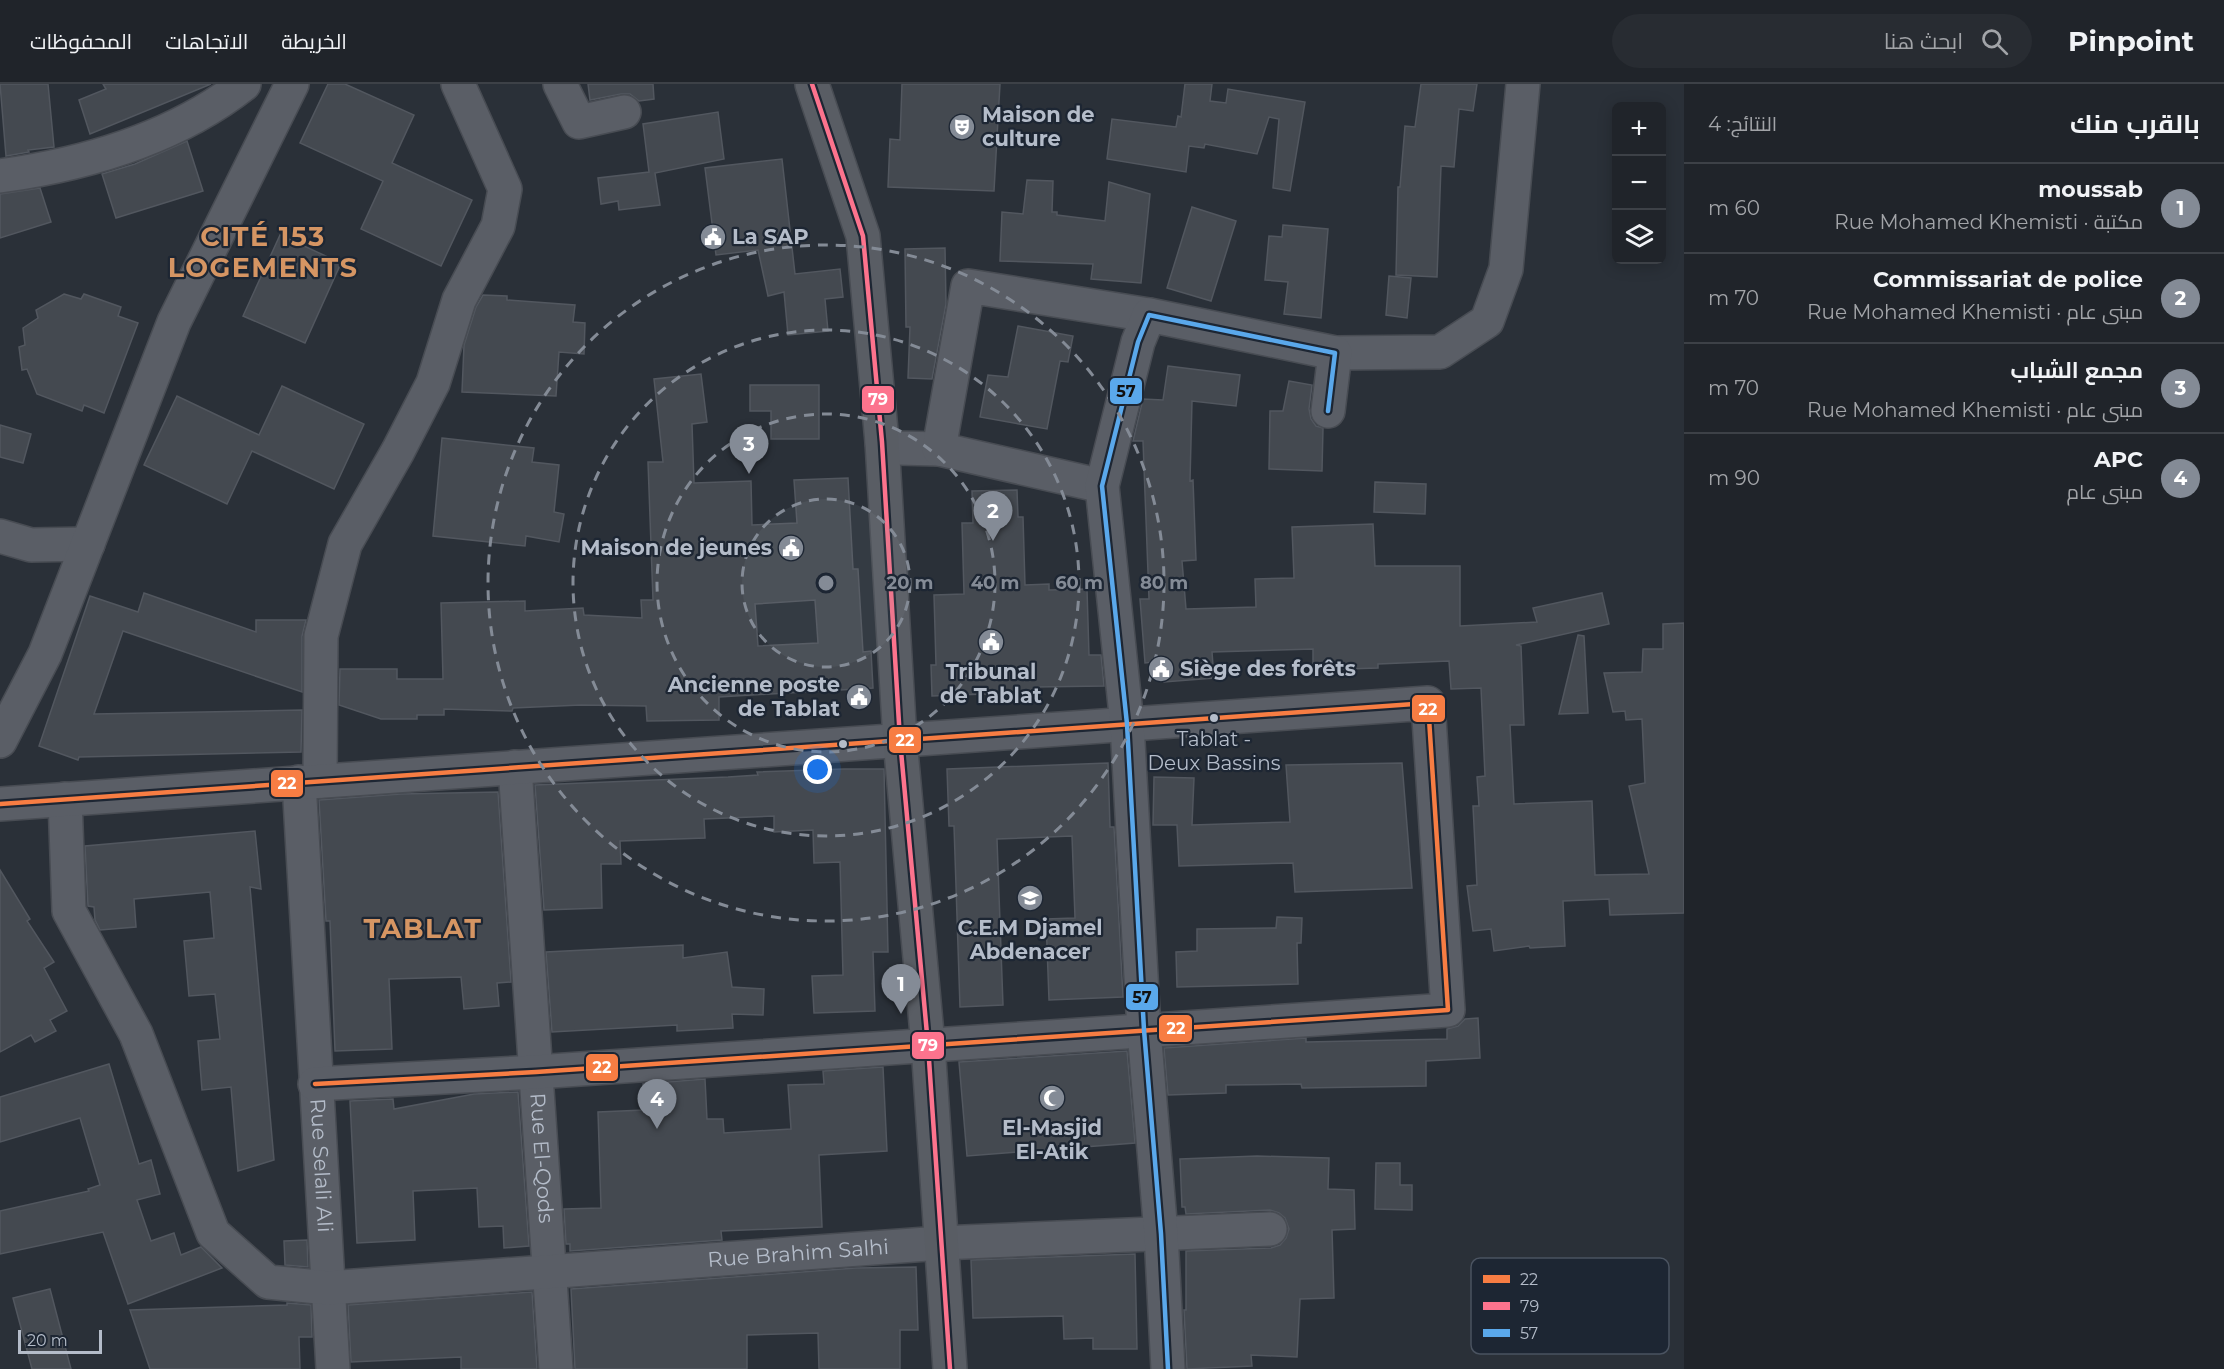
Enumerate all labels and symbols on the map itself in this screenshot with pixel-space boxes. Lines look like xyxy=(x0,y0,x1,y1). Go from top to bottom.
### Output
place label: Maison de culture xyxy=(982,102,1094,151)
theatre icon: Maison de culture xyxy=(947,112,977,142)
district label: CITÉ 153 LOGEMENTS xyxy=(168,220,358,284)
public building icon: La SAP xyxy=(698,222,728,252)
place label: La SAP xyxy=(732,224,809,249)
line badge: 57 xyxy=(1109,377,1143,405)
text: 57 xyxy=(1116,382,1136,401)
line badge: 79 xyxy=(861,385,895,414)
text: 79 xyxy=(868,390,888,409)
pin: 3 xyxy=(730,424,768,474)
pin: 2 xyxy=(974,492,1012,541)
public building icon: Maison de jeunes xyxy=(776,533,806,563)
place label: Maison de jeunes xyxy=(580,535,772,560)
text: 20 m xyxy=(887,572,933,594)
text: 40 m xyxy=(971,572,1019,594)
text: 60 m xyxy=(1055,572,1103,594)
text: 80 m xyxy=(1140,572,1188,594)
centre of rings xyxy=(816,573,836,593)
public building icon: Tribunal de Tablat xyxy=(976,627,1006,657)
public building icon: Siège des forêts xyxy=(1146,654,1176,684)
place label: Siège des forêts xyxy=(1180,656,1356,681)
place label: Tribunal de Tablat xyxy=(940,659,1042,708)
place label: Ancienne poste de Tablat xyxy=(667,672,840,721)
public building icon: Ancienne poste de Tablat xyxy=(844,682,874,712)
line badge: 22 xyxy=(1411,694,1446,723)
text: 22 xyxy=(1419,700,1437,719)
marker: Tablat - Deux Bassins xyxy=(1208,712,1220,724)
line badge: 22 xyxy=(888,726,922,754)
place label: Tablat - Deux Bassins xyxy=(1147,727,1281,775)
text: 22 xyxy=(896,731,914,750)
unlabelled marker xyxy=(837,738,849,750)
your location xyxy=(803,755,832,784)
line badge: 22 xyxy=(270,769,304,798)
text: 22 xyxy=(278,774,296,793)
school or university icon: C.E.M Djamel Abdenacer xyxy=(1015,883,1045,913)
district label: TABLAT xyxy=(364,912,482,945)
place label: C.E.M Djamel Abdenacer xyxy=(957,915,1103,964)
pin: 1 xyxy=(882,964,920,1014)
line badge: 57 xyxy=(1125,983,1159,1011)
text: 57 xyxy=(1132,988,1152,1007)
line badge: 22 xyxy=(1158,1014,1193,1043)
text: 22 xyxy=(1167,1019,1185,1038)
line badge: 79 xyxy=(911,1031,945,1060)
text: 79 xyxy=(918,1036,938,1055)
line badge: 22 xyxy=(585,1053,619,1082)
text: 22 xyxy=(593,1058,611,1077)
pin: 4 xyxy=(638,1080,676,1129)
mosque icon: El-Masjid El-Atik xyxy=(1037,1083,1067,1113)
street label: Rue El-Qods xyxy=(525,1092,559,1224)
street label: Rue Selali Ali xyxy=(305,1098,338,1233)
place label: El-Masjid El-Atik xyxy=(1002,1115,1102,1164)
street label: Rue Brahim Salhi xyxy=(707,1234,890,1272)
legend xyxy=(1471,1258,1669,1354)
text: 22 xyxy=(1520,1270,1538,1289)
text: 79 xyxy=(1520,1297,1539,1316)
text: 57 xyxy=(1520,1324,1538,1343)
scale bar xyxy=(18,1327,102,1354)

